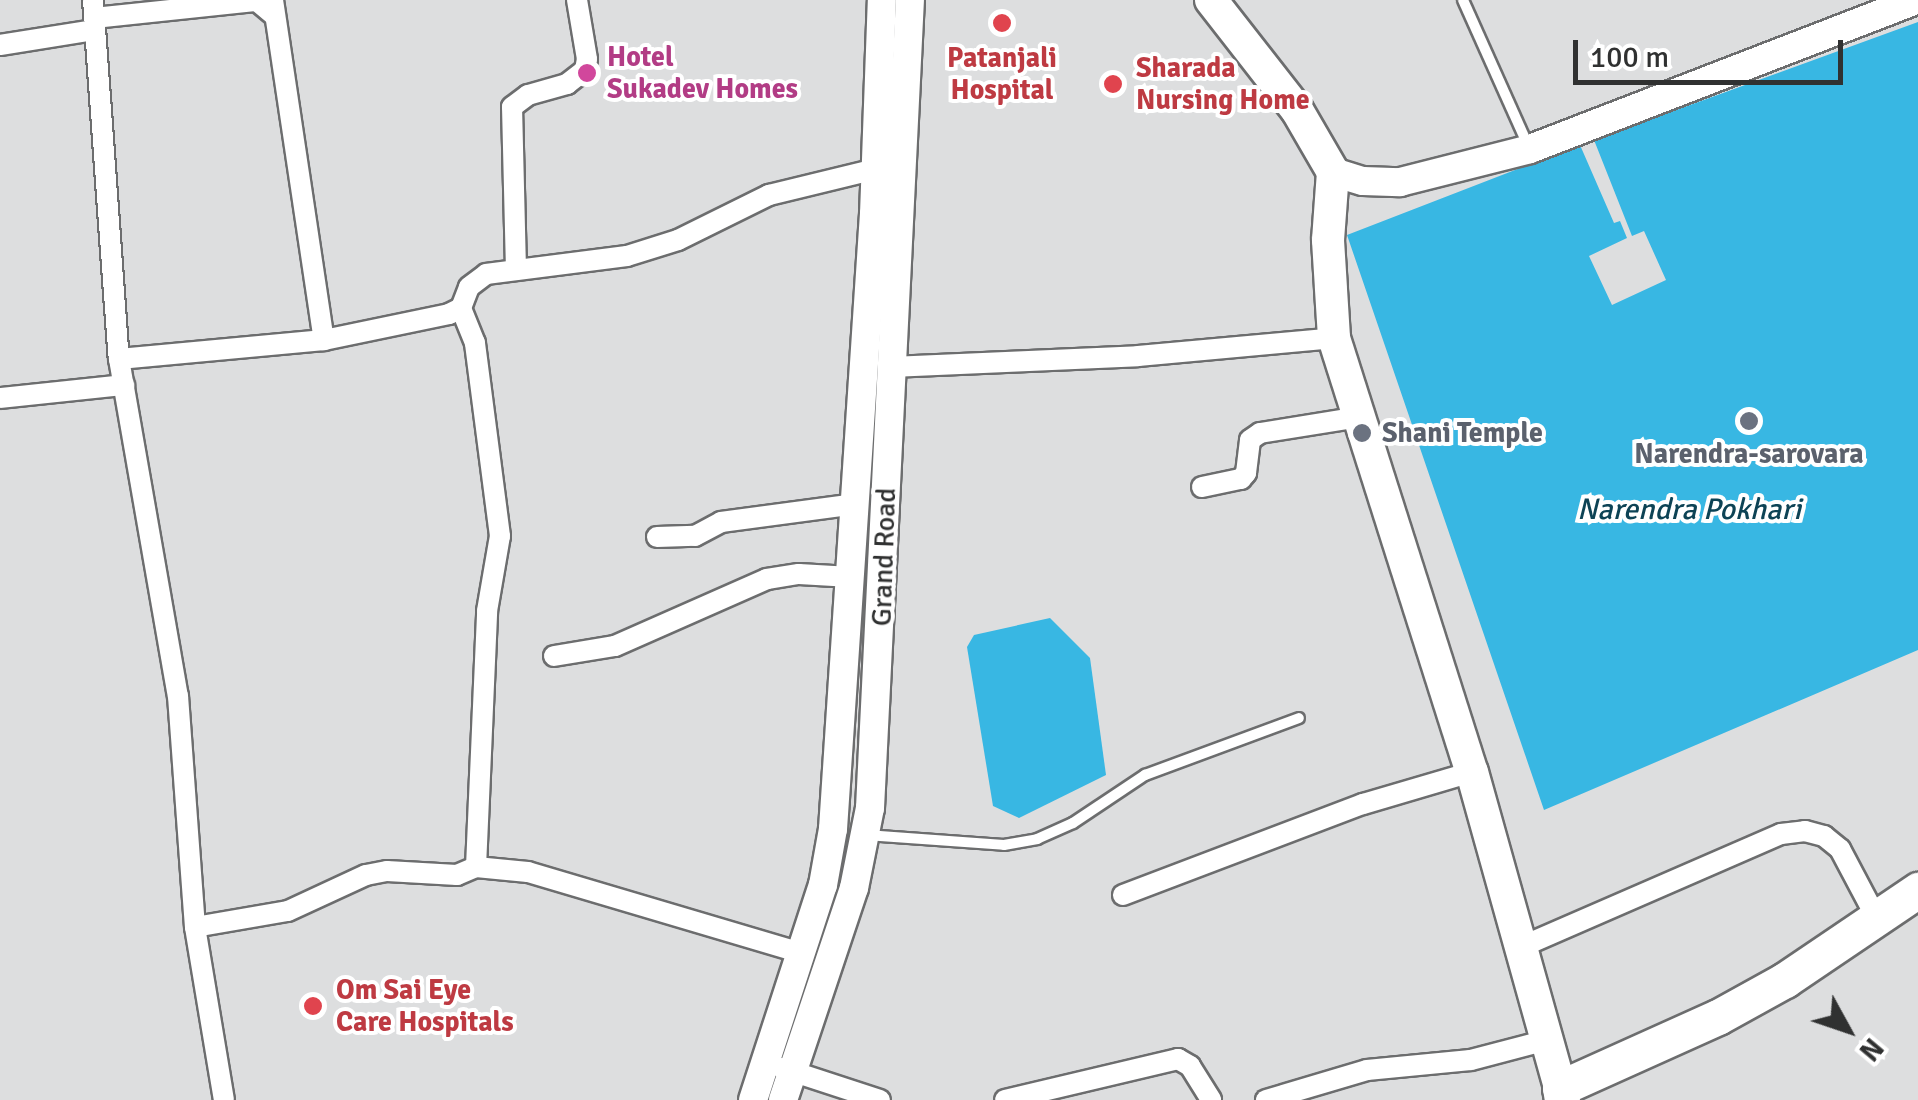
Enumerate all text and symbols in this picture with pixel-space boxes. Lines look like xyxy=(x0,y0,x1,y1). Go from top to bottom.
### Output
marker: Patanjali Hospital xyxy=(989,10,1015,36)
scale bar xyxy=(1578,20,1848,82)
text: 100 m xyxy=(1590,39,1669,76)
place label: Hotel Sukadev Homes xyxy=(607,40,798,106)
place label: Patanjali Hospital xyxy=(947,41,1057,107)
place label: Sharada Nursing Home xyxy=(1136,51,1310,117)
marker: Hotel Sukadev Homes xyxy=(576,62,598,84)
marker: Sharada Nursing Home xyxy=(1100,71,1126,97)
marker: Narendra-sarovara xyxy=(1738,410,1760,432)
place label: Shani Temple xyxy=(1382,416,1543,450)
marker: Shani Temple xyxy=(1351,422,1373,444)
place label: Narendra-sarovara xyxy=(1634,437,1864,471)
street label: Grand Road xyxy=(865,487,903,627)
water label: Narendra Pokhari xyxy=(1577,492,1801,528)
place label: Om Sai Eye Care Hospitals xyxy=(336,973,514,1039)
north arrow xyxy=(1798,980,1898,1080)
marker: Om Sai Eye Care Hospitals xyxy=(300,993,326,1019)
text: N xyxy=(1852,1031,1890,1068)

